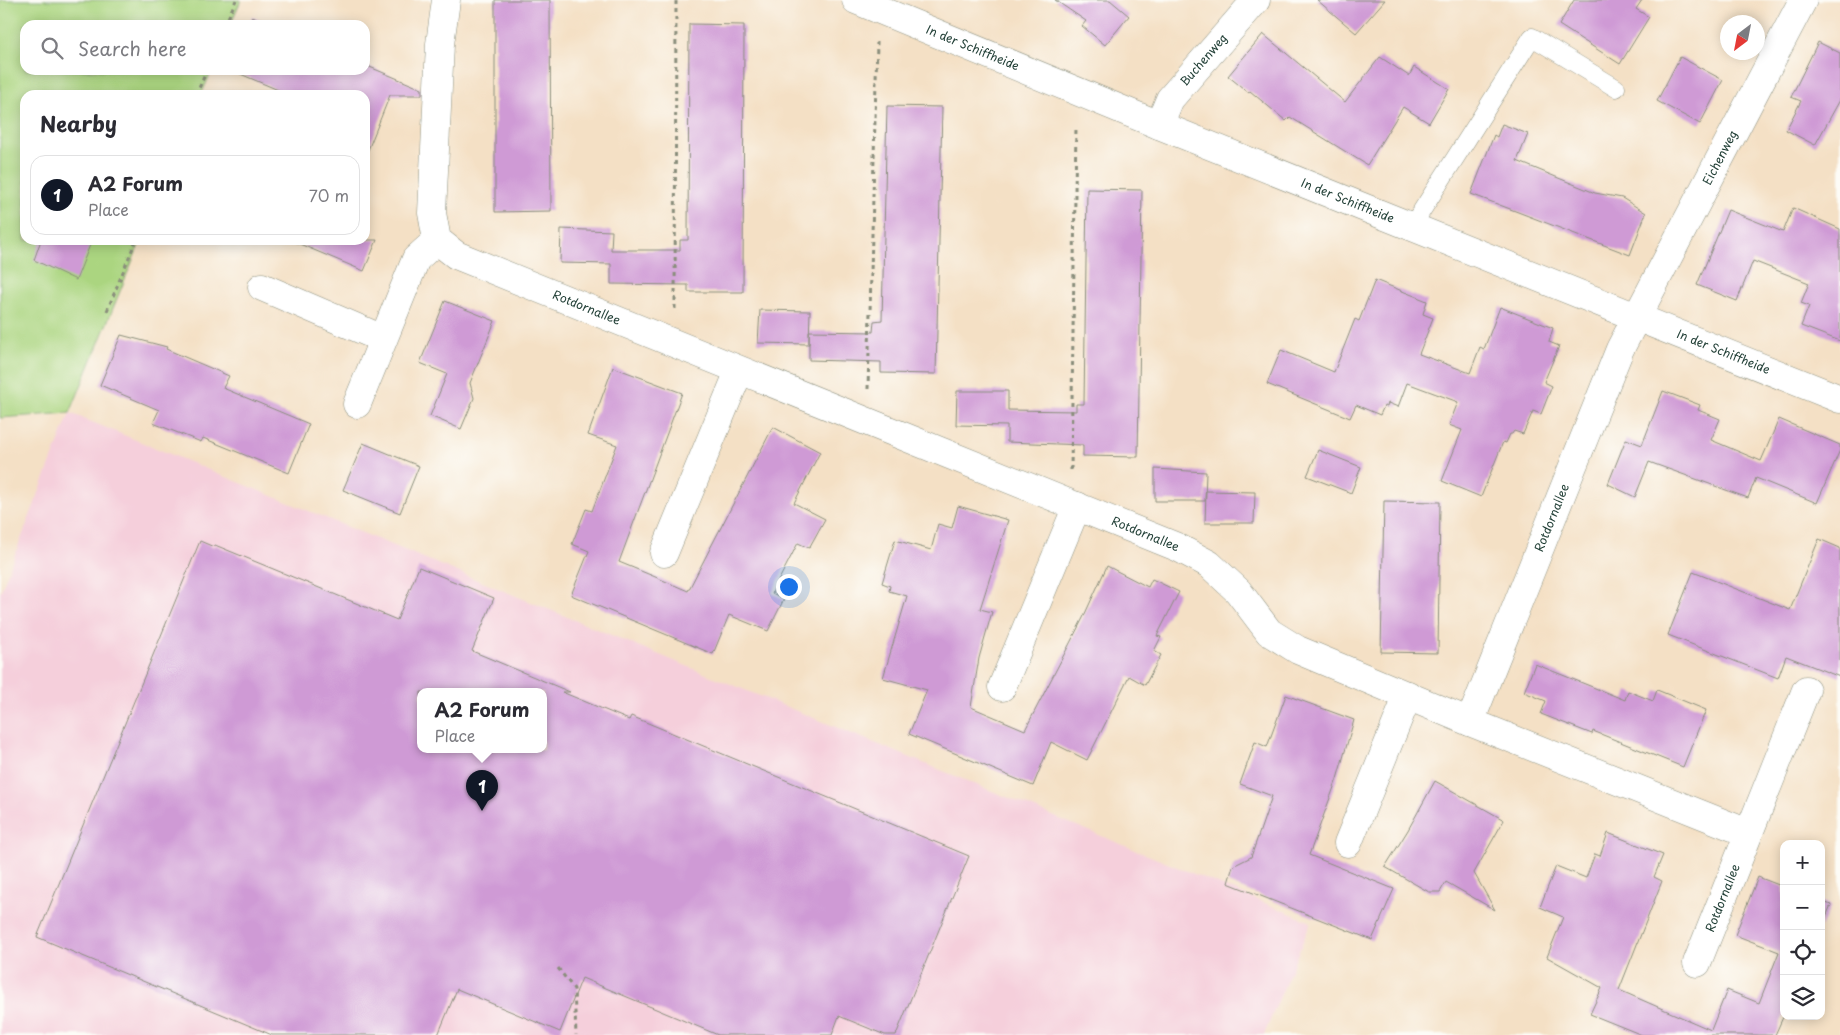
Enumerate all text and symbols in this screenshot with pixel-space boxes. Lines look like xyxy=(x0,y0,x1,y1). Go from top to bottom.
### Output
north arrow xyxy=(1720,15,1765,60)
search box xyxy=(20,20,370,75)
street label: In der Schiffheide xyxy=(924,20,1022,74)
street label: Buchenweg xyxy=(1175,29,1231,89)
icon: search xyxy=(38,34,66,62)
text: Search here xyxy=(78,34,187,62)
text: Nearby xyxy=(40,107,117,139)
street label: Eichenweg xyxy=(1698,127,1741,188)
text: A2 Forum xyxy=(88,169,183,197)
street label: In der Schiffheide xyxy=(1298,173,1397,227)
text: 1 xyxy=(53,183,61,207)
text: 70 m xyxy=(309,183,349,207)
text: Place xyxy=(88,197,129,221)
street label: Rotdornallee xyxy=(550,285,624,329)
street label: In der Schiffheide xyxy=(1674,324,1773,378)
street label: Rotdornallee xyxy=(1529,480,1573,554)
street label: Rotdornallee xyxy=(1109,511,1183,555)
your location xyxy=(776,574,802,600)
popup xyxy=(417,688,547,753)
text: A2 Forum xyxy=(435,695,529,723)
text: Place xyxy=(435,723,475,747)
pin: 1 xyxy=(466,770,498,811)
map controls xyxy=(1780,840,1825,1020)
button: + xyxy=(1780,840,1825,885)
street label: Rotdornallee xyxy=(1700,860,1744,934)
button: − xyxy=(1780,885,1825,930)
button: locate xyxy=(1780,930,1825,975)
button: layers xyxy=(1780,975,1825,1020)

